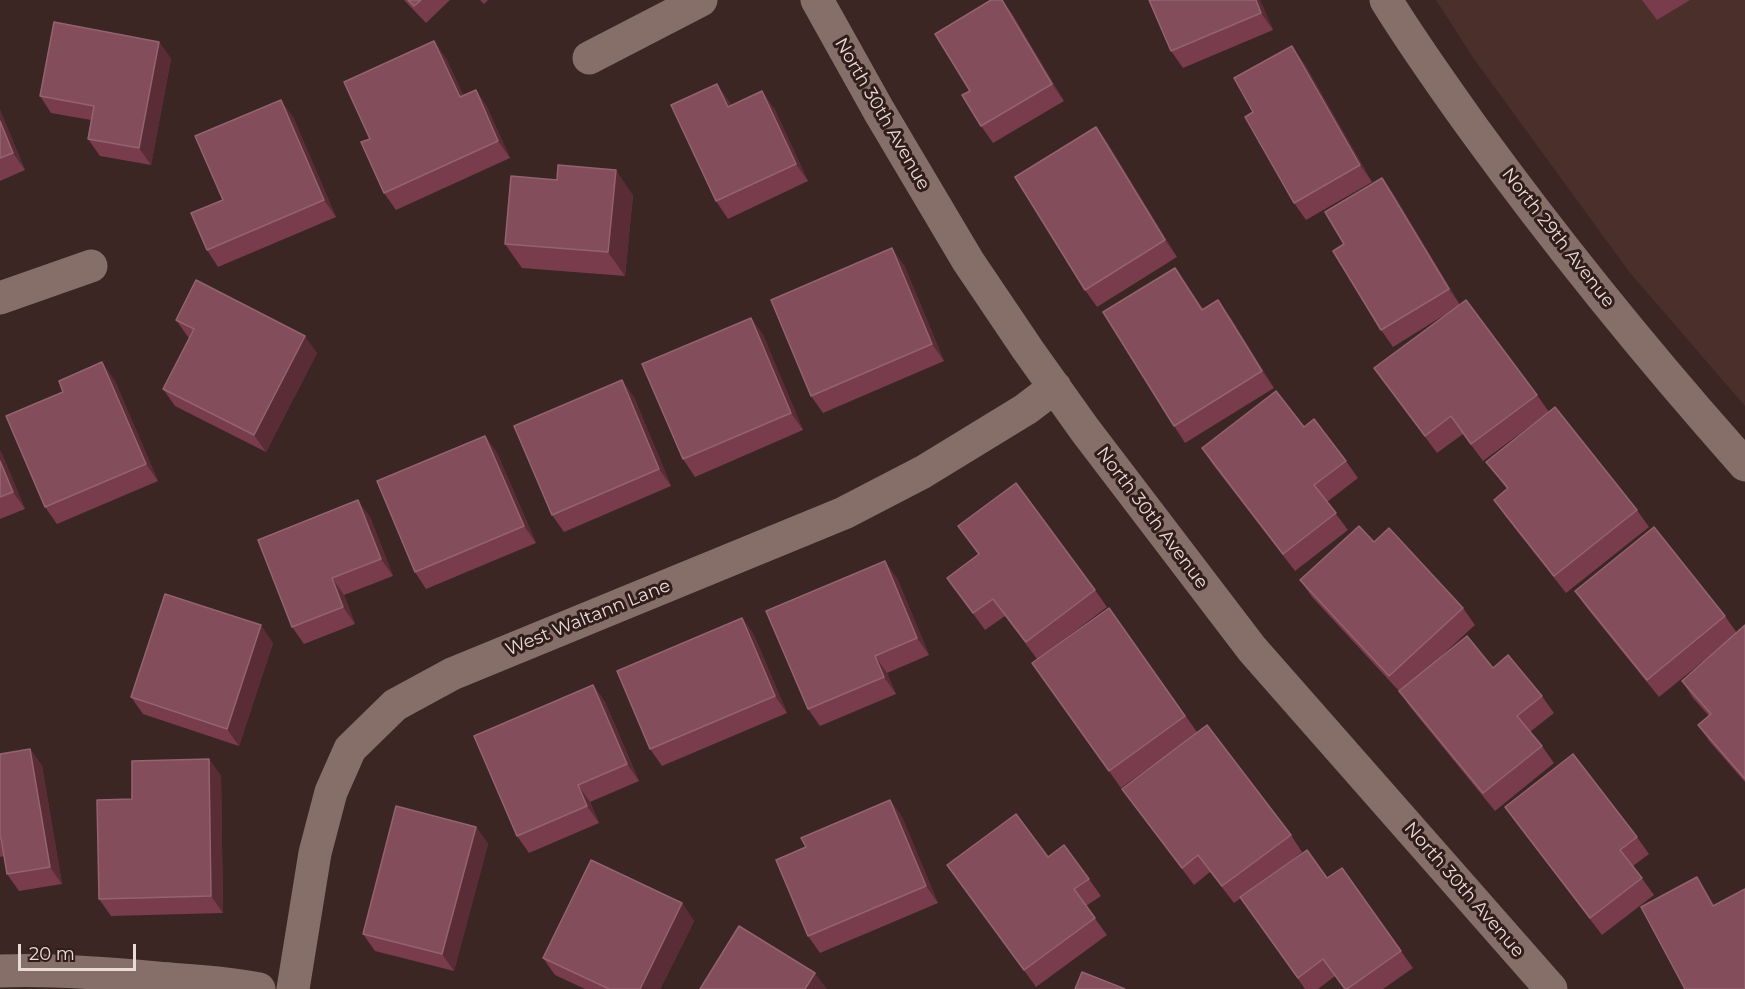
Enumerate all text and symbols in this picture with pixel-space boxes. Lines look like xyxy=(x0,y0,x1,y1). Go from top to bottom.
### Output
street label: North 30th Avenue xyxy=(830,34,934,194)
street label: North 29th Avenue xyxy=(1497,164,1619,312)
street label: North 30th Avenue xyxy=(1092,443,1212,593)
street label: West Waltann Lane xyxy=(502,575,674,661)
street label: North 30th Avenue xyxy=(1399,818,1529,962)
scale bar xyxy=(21,932,140,970)
text: 20 m xyxy=(29,943,75,965)

